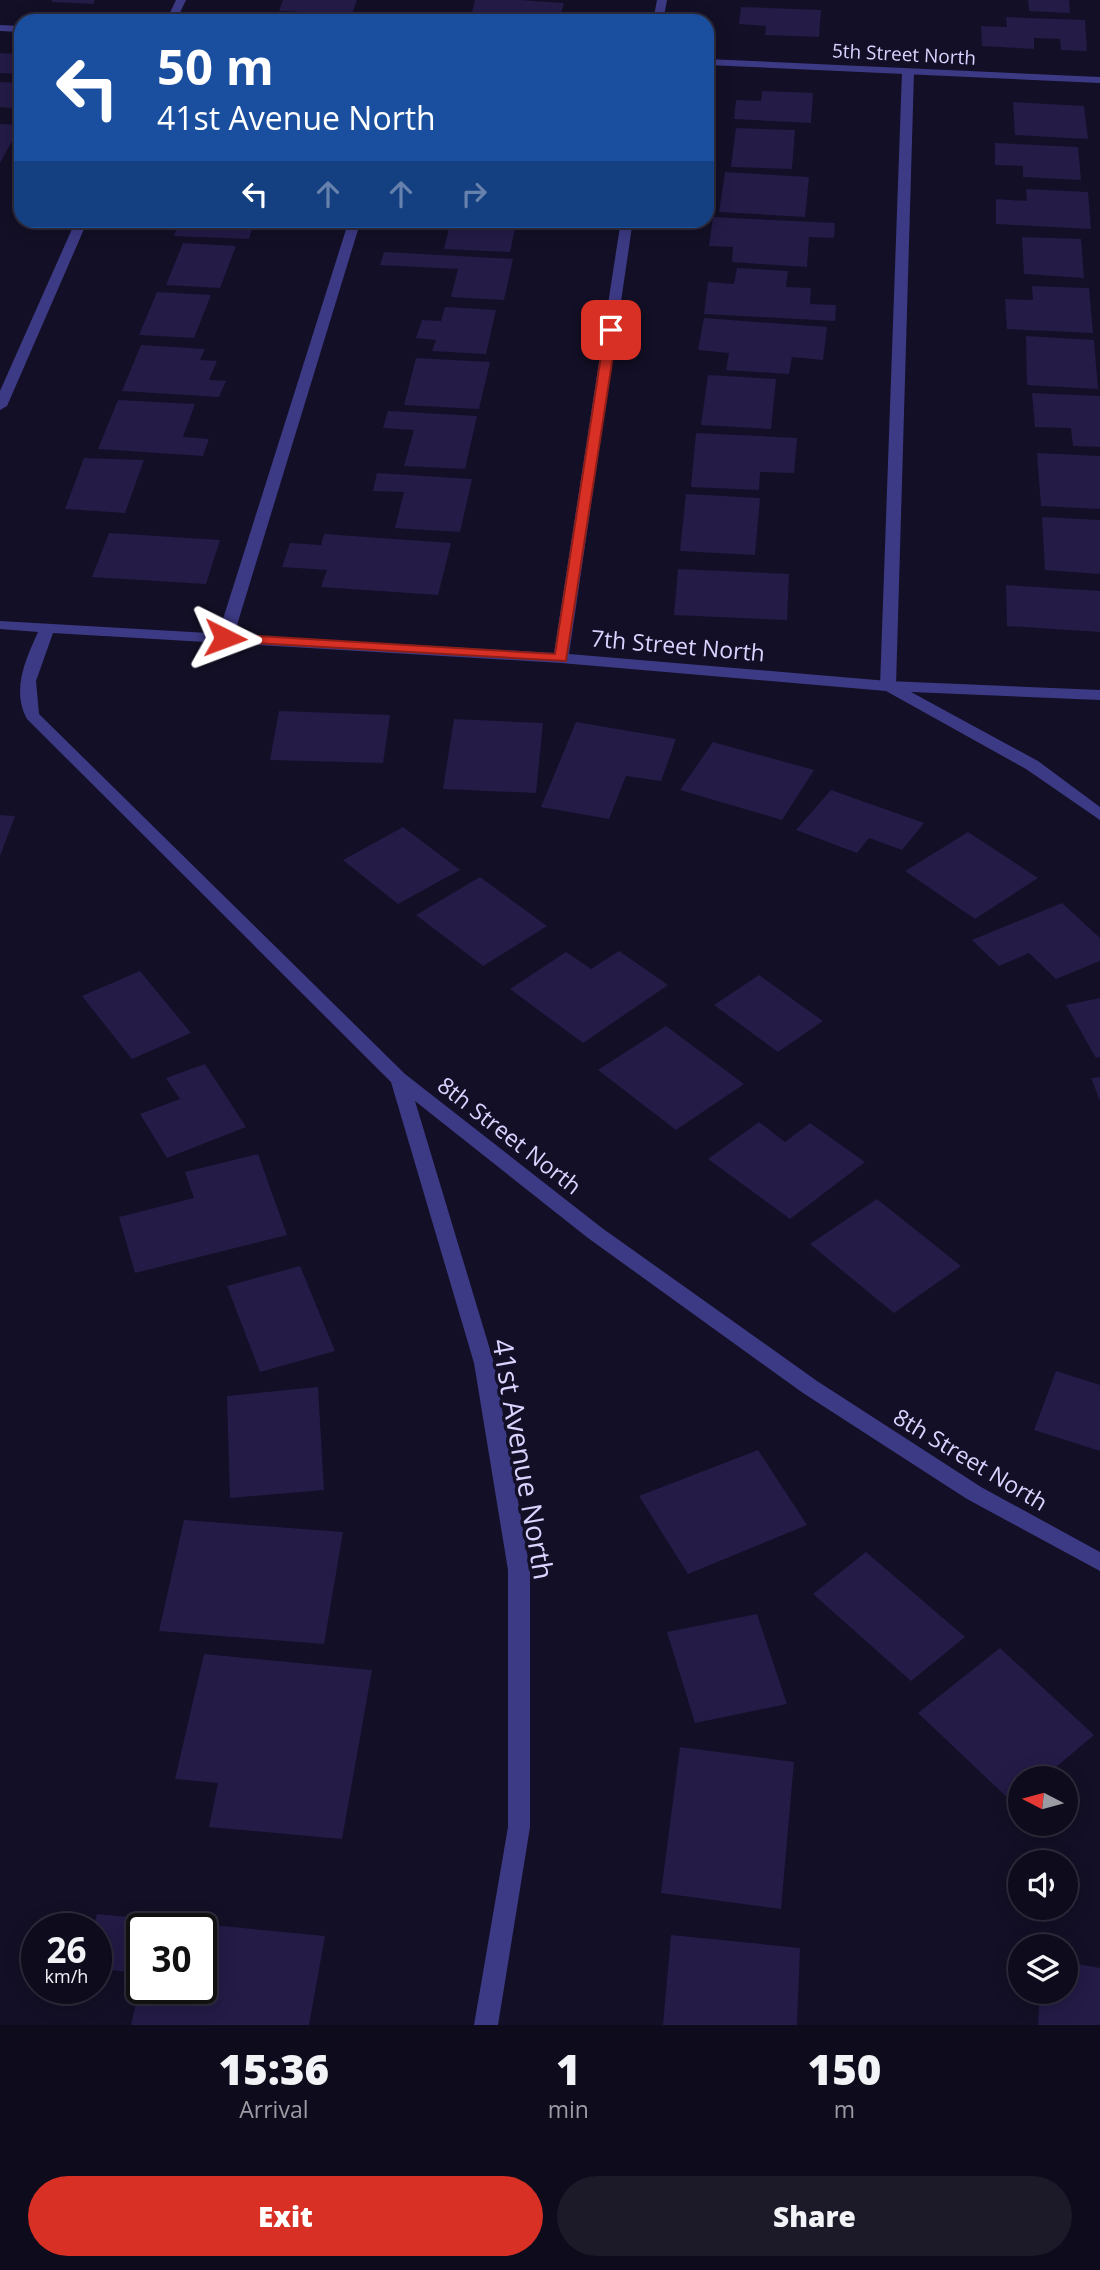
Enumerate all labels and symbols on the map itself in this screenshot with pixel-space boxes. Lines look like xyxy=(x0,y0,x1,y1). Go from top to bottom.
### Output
street label: 5th Street North xyxy=(831,37,977,71)
pin xyxy=(581,300,641,360)
position arrow xyxy=(188,601,262,675)
street label: 7th Street North xyxy=(590,621,766,669)
street label: 8th Street North xyxy=(431,1069,589,1201)
street label: 41st Avenue North xyxy=(484,1336,564,1582)
street label: 8th Street North xyxy=(888,1400,1054,1518)
north arrow xyxy=(1008,1766,1078,1836)
speed limit sign: 30 xyxy=(126,1913,217,2004)

